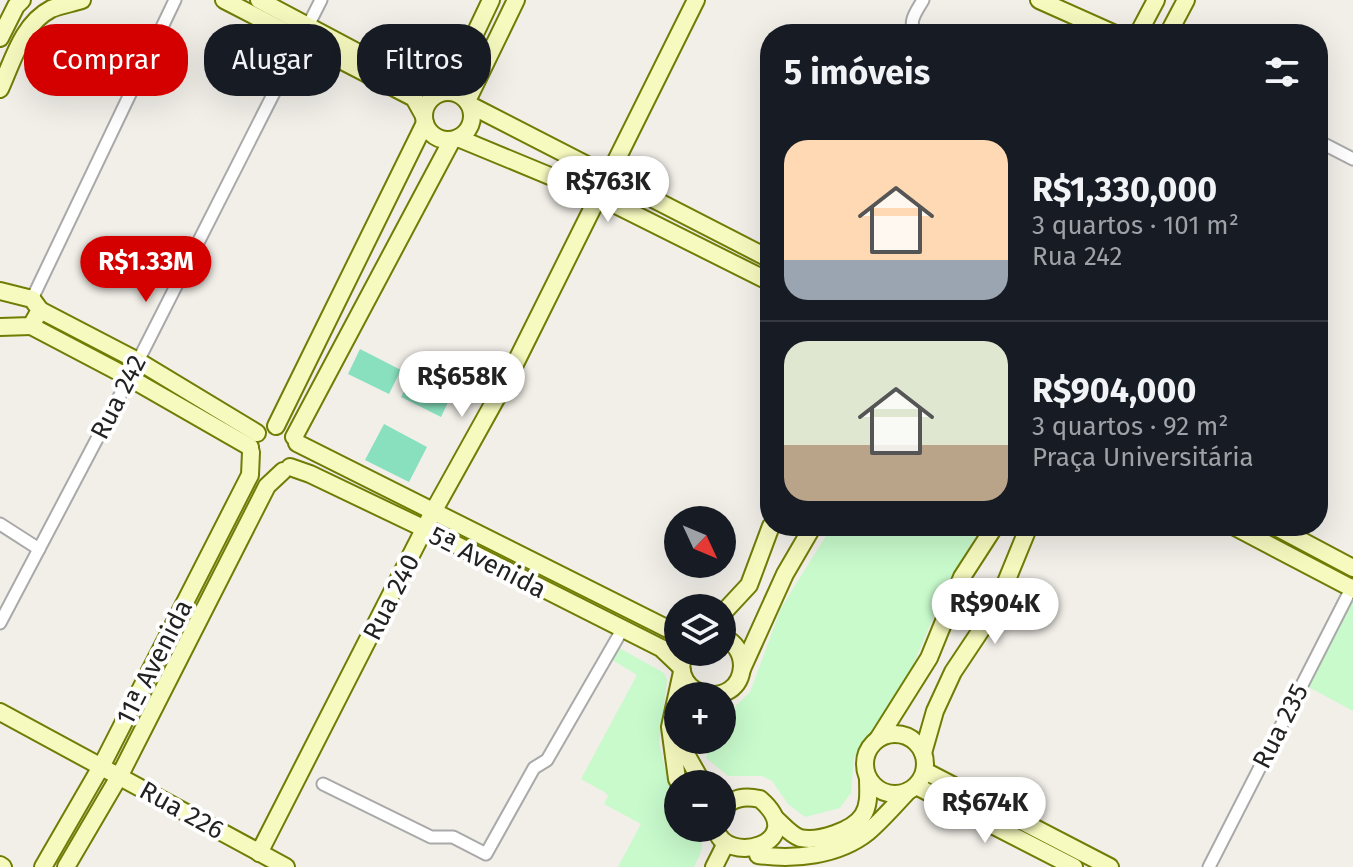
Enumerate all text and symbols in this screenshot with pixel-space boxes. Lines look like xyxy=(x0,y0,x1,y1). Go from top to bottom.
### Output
chip: Comprar xyxy=(24,24,188,96)
chip: Alugar xyxy=(204,24,341,96)
chip: Filtros xyxy=(357,24,491,96)
icon: filters xyxy=(1260,50,1304,94)
text: 5 imóveis xyxy=(784,52,930,93)
pin: R$763K xyxy=(543,156,673,224)
text: R$763K xyxy=(565,166,651,197)
text: R$1,330,000 xyxy=(1032,169,1217,210)
icon: home xyxy=(848,172,944,268)
text: 3 quartos · 101 m² xyxy=(1032,210,1239,241)
pin: R$1.33M xyxy=(72,236,220,304)
text: Rua 242 xyxy=(1032,241,1122,272)
text: R$1.33M xyxy=(98,246,194,277)
street label: Rua 242 xyxy=(84,350,153,444)
pin: R$658K xyxy=(397,351,527,419)
text: R$658K xyxy=(417,361,507,392)
text: R$904,000 xyxy=(1032,370,1196,411)
icon: home xyxy=(848,373,944,469)
text: 3 quartos · 92 m² xyxy=(1032,411,1228,442)
text: Praça Universitária xyxy=(1032,442,1254,473)
north arrow xyxy=(664,506,736,578)
map controls xyxy=(664,506,736,842)
street label: 5ª Avenida xyxy=(424,520,551,605)
street label: Rua 240 xyxy=(357,549,426,645)
pin: R$904K xyxy=(930,578,1060,646)
text: R$904K xyxy=(950,588,1040,619)
button: layers xyxy=(664,594,736,666)
street label: 11ª Avenida xyxy=(110,595,199,730)
street label: Rua 235 xyxy=(1246,679,1315,774)
button: + xyxy=(664,682,736,754)
button: − xyxy=(664,770,736,842)
street label: Rua 226 xyxy=(134,775,229,846)
pin: R$674K xyxy=(920,777,1050,845)
text: R$674K xyxy=(942,787,1028,818)

